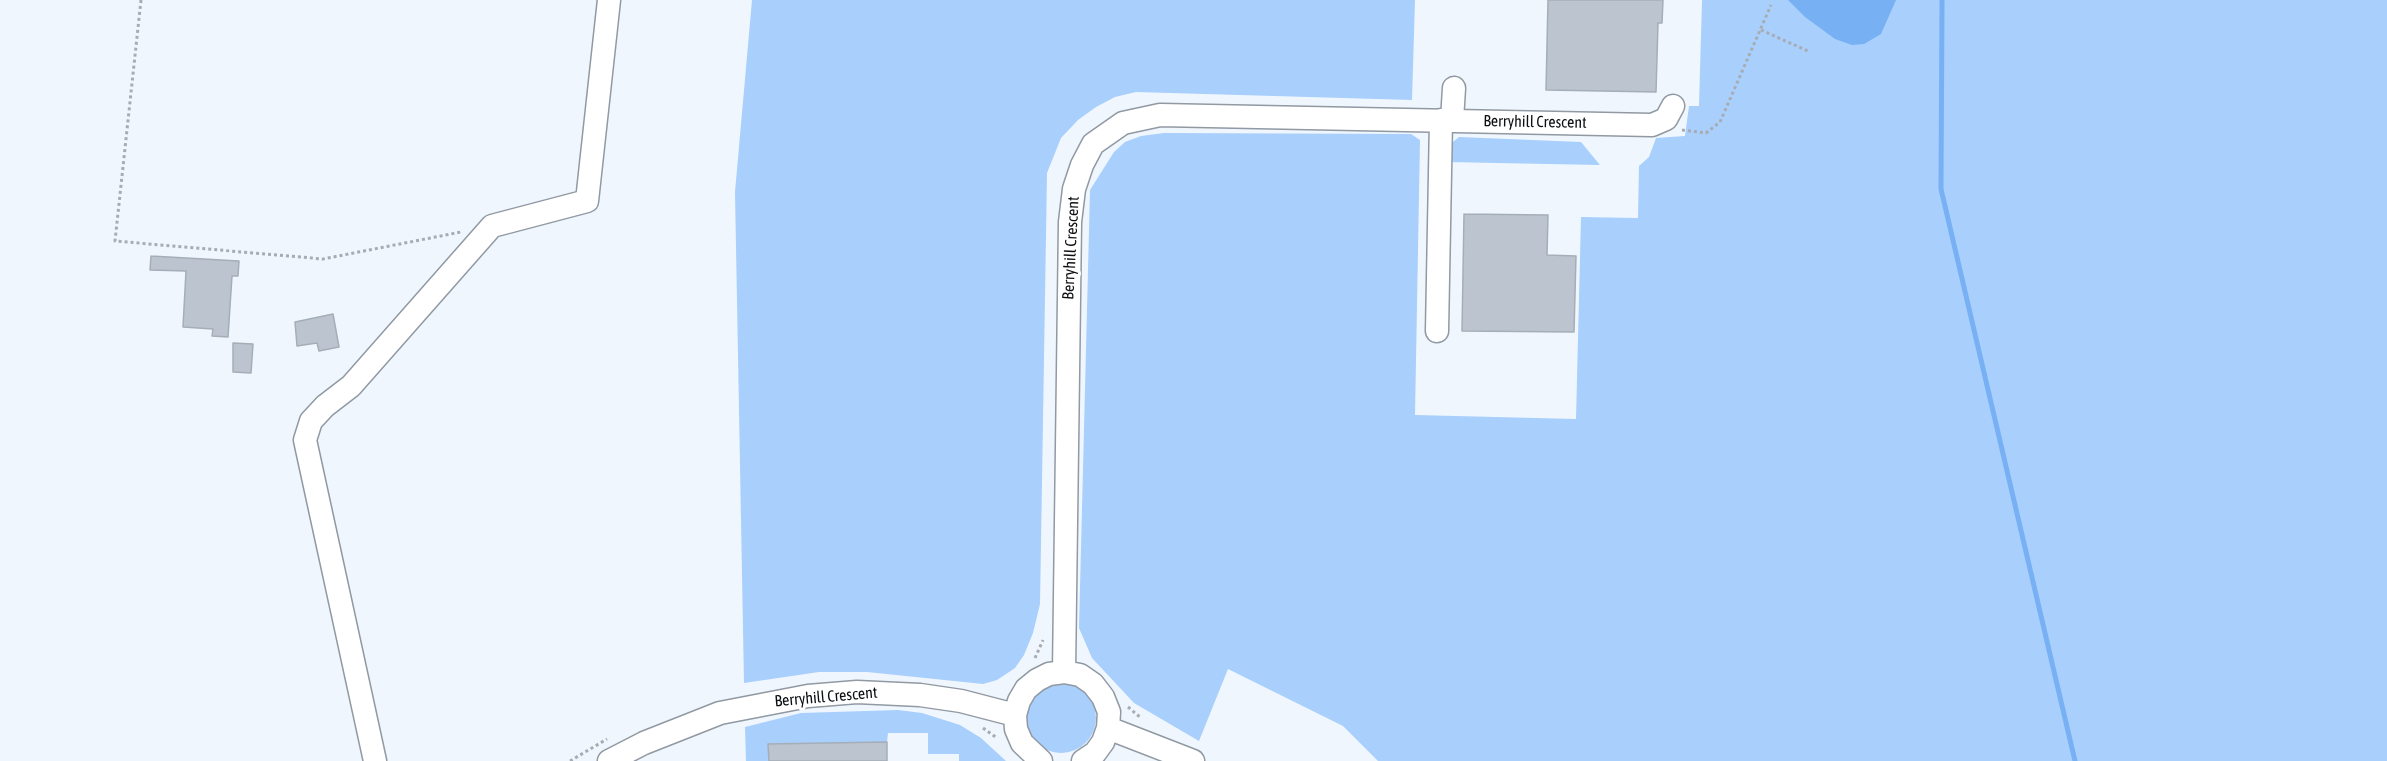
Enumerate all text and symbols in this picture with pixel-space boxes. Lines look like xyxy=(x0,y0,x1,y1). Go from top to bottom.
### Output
street label: Berryhill Crescent xyxy=(1483,111,1587,133)
street label: Berryhill Crescent xyxy=(1059,196,1083,300)
street label: Berryhill Crescent xyxy=(774,683,878,711)

